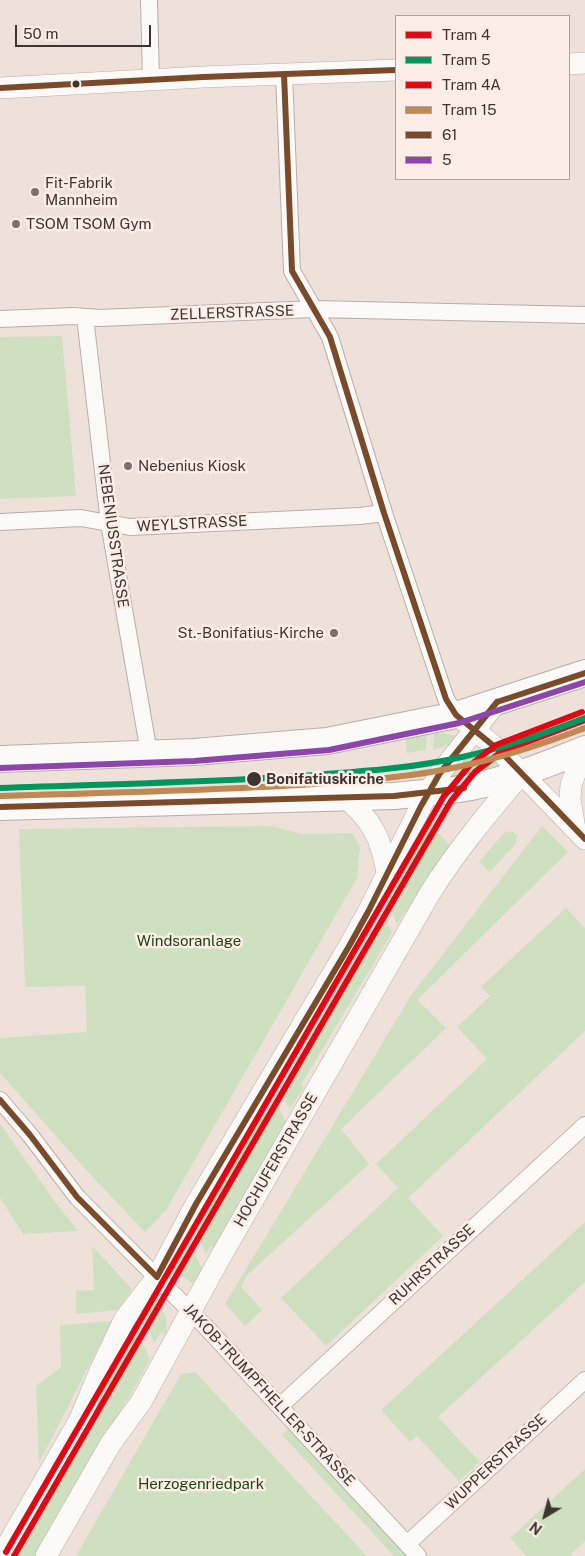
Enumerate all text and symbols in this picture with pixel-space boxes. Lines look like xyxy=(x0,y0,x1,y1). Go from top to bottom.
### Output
scale bar xyxy=(18,15,154,47)
legend xyxy=(395,15,570,180)
text: 50 m xyxy=(23,25,58,42)
text: Tram 4 xyxy=(442,26,490,43)
text: Tram 5 xyxy=(442,51,491,68)
text: Tram 4A xyxy=(442,76,501,93)
unlabelled marker xyxy=(71,79,81,89)
text: Tram 15 xyxy=(442,101,497,118)
text: 61 xyxy=(442,126,457,143)
text: 5 xyxy=(442,151,452,168)
place label: Fit-Fabrik Mannheim xyxy=(45,174,118,209)
marker: Fit-Fabrik Mannheim xyxy=(29,186,41,198)
place label: TSOM TSOM Gym xyxy=(26,215,151,233)
marker: TSOM TSOM Gym xyxy=(10,218,22,230)
street label: ZELLERSTRASSE xyxy=(170,302,294,324)
place label: Nebenius Kiosk xyxy=(138,457,246,475)
marker: Nebenius Kiosk xyxy=(122,460,134,472)
street label: NEBENIUSSTRASSE xyxy=(94,463,132,609)
street label: WEYLSTRASSE xyxy=(136,512,248,536)
place label: St.-Bonifatius-Kirche xyxy=(177,624,324,642)
marker: St.-Bonifatius-Kirche xyxy=(328,627,340,639)
marker: Bonifatiuskirche xyxy=(245,770,263,788)
place label: Bonifatiuskirche xyxy=(266,770,384,788)
park label: Windsoranlage xyxy=(137,932,241,950)
street label: HOCHUFERSTRASSE xyxy=(230,1090,322,1230)
street label: RUHRSTRASSE xyxy=(385,1221,479,1309)
street label: JAKOB-TRUMPFHELLER-STRASSE xyxy=(180,1300,358,1490)
street label: WUPPERSTRASSE xyxy=(442,1410,550,1514)
park label: Herzogenriedpark xyxy=(138,1475,264,1493)
north arrow xyxy=(520,1491,570,1541)
text: N xyxy=(527,1518,545,1538)

